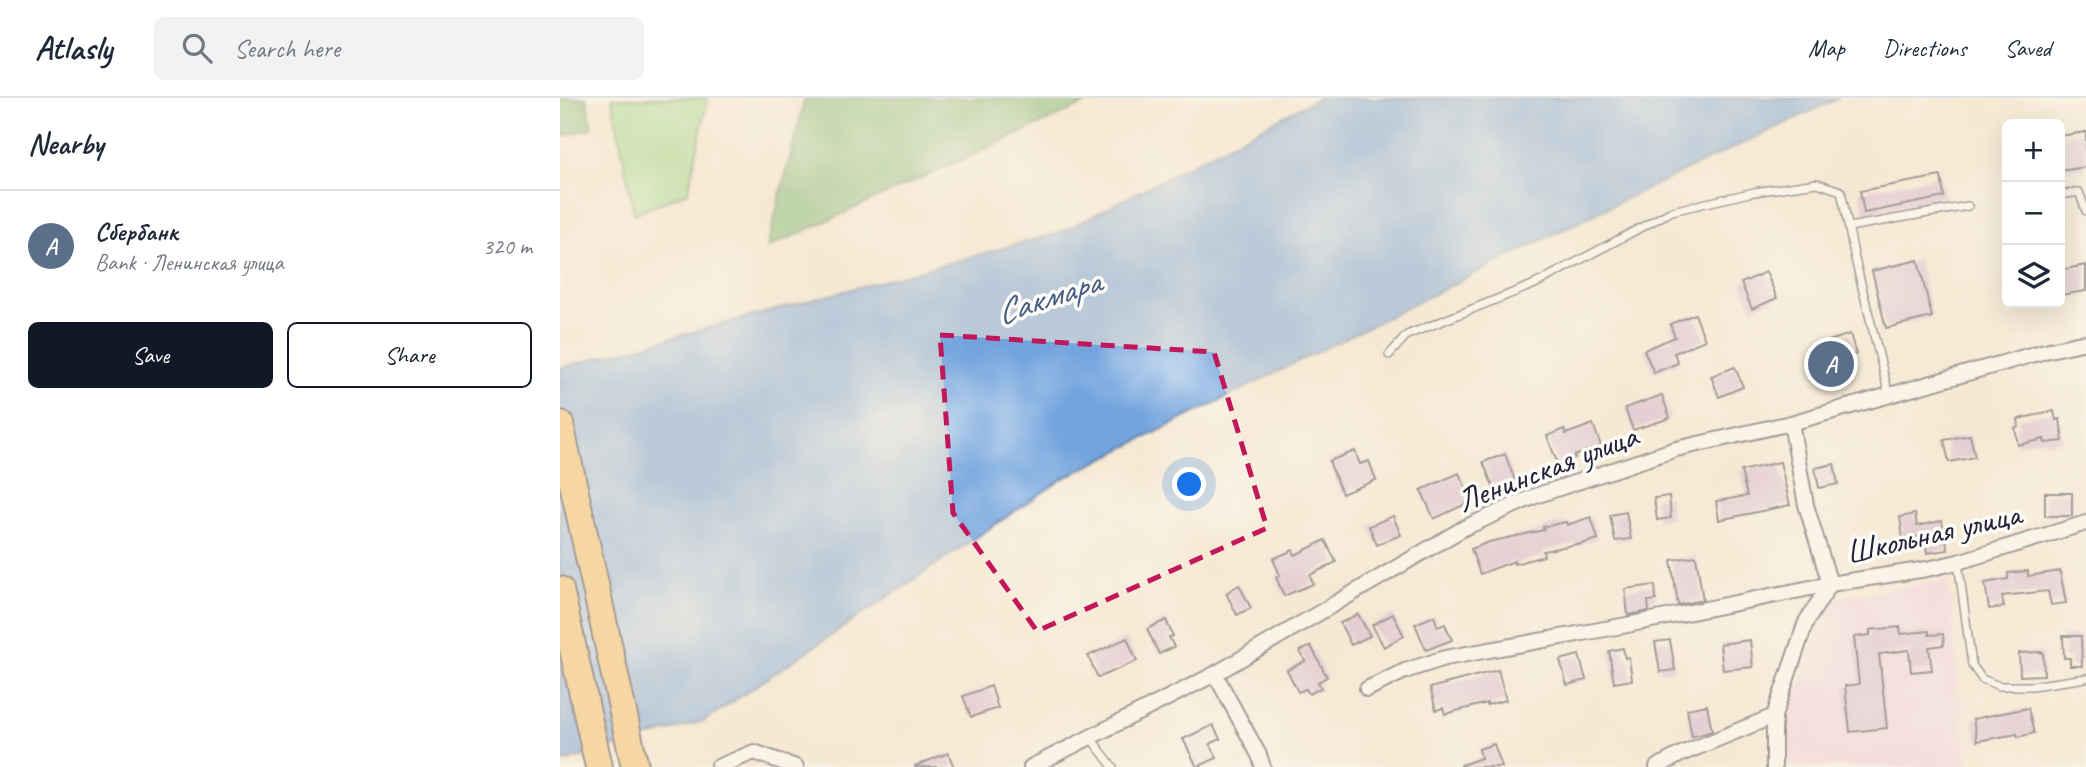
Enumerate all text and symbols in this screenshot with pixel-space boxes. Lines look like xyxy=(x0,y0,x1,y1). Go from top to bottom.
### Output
search box xyxy=(154,17,644,80)
text: Atlasly xyxy=(35,27,112,69)
icon: search xyxy=(178,29,216,67)
text: Search here xyxy=(234,32,340,65)
text: Map xyxy=(1808,33,1845,63)
text: Directions xyxy=(1883,33,1966,63)
text: Saved xyxy=(2004,33,2051,63)
map controls xyxy=(2002,119,2065,308)
button: + xyxy=(2002,119,2065,182)
text: Nearby xyxy=(28,125,104,163)
button: − xyxy=(2002,182,2065,245)
text: Сбербанк xyxy=(95,215,178,248)
text: A xyxy=(45,232,57,261)
text: 320 m xyxy=(483,232,532,261)
button: layers xyxy=(2002,245,2065,308)
text: Bank · Ленинская улица xyxy=(95,248,284,277)
water label: Сакмара xyxy=(990,258,1109,335)
button: Save xyxy=(28,322,273,388)
button: Share xyxy=(287,322,532,388)
pin: A xyxy=(1808,338,1854,390)
street label: Ленинская улица xyxy=(1451,413,1646,522)
your location xyxy=(1172,467,1206,501)
street label: Школьная улица xyxy=(1842,492,2027,573)

